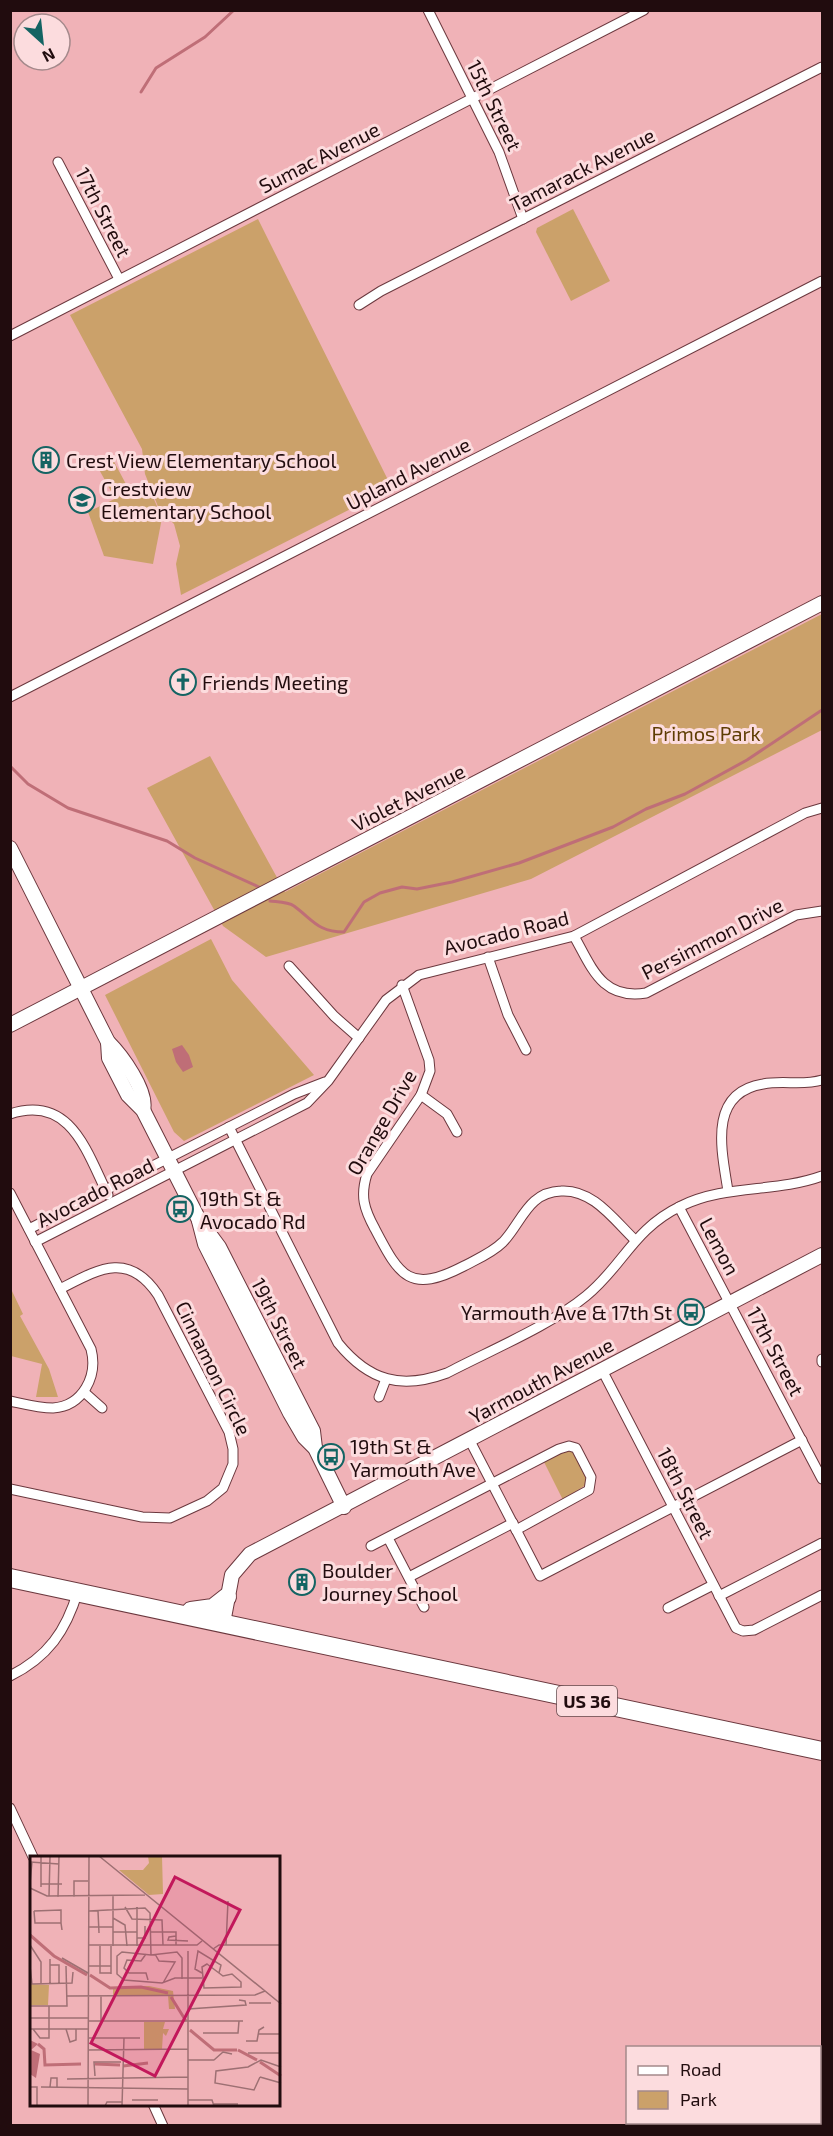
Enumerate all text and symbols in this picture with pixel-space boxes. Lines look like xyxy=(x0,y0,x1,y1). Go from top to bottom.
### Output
north arrow xyxy=(12,12,72,72)
text: N xyxy=(40,45,59,67)
street label: 15th Street xyxy=(463,56,527,155)
street label: Sumac Avenue xyxy=(255,116,383,198)
street label: Tamarack Avenue xyxy=(506,122,658,216)
street label: 17th Street xyxy=(71,163,137,261)
street label: Upland Avenue xyxy=(342,431,474,515)
building icon: Crest View Elementary School xyxy=(31,445,61,475)
place label: Crest View Elementary School xyxy=(66,448,336,472)
place label: Crestview Elementary School xyxy=(101,476,271,523)
school or university icon: Crestview Elementary School xyxy=(67,485,97,515)
church icon: Friends Meeting xyxy=(168,667,198,697)
place label: Friends Meeting xyxy=(202,670,348,694)
park label: Primos Park xyxy=(651,721,761,745)
street label: Violet Avenue xyxy=(347,758,469,836)
street label: Persimmon Drive xyxy=(637,892,787,984)
street label: Avocado Road xyxy=(441,905,571,959)
street label: Orange Drive xyxy=(341,1065,421,1179)
street label: Avocado Road xyxy=(33,1152,157,1232)
place label: 19th St & Avocado Rd xyxy=(200,1186,306,1233)
bus stop icon: 19th St & Avocado Rd xyxy=(165,1194,195,1224)
street label: Lemon xyxy=(695,1213,745,1279)
street label: 19th Street xyxy=(247,1274,313,1373)
street label: Cinnamon Circle xyxy=(171,1297,257,1439)
bus stop icon: Yarmouth Ave & 17th St xyxy=(676,1297,706,1327)
place label: Yarmouth Ave & 17th St xyxy=(461,1300,672,1324)
street label: 17th Street xyxy=(743,1302,810,1400)
street label: Yarmouth Avenue xyxy=(465,1332,617,1428)
place label: 19th St & Yarmouth Ave xyxy=(350,1434,476,1481)
bus stop icon: 19th St & Yarmouth Ave xyxy=(316,1442,346,1472)
street label: 18th Street xyxy=(653,1443,719,1543)
place label: Boulder Journey School xyxy=(322,1558,458,1605)
building icon: Boulder Journey School xyxy=(287,1567,317,1597)
road number: US 36 xyxy=(557,1686,617,1716)
inset map xyxy=(30,1856,280,2106)
legend xyxy=(626,2046,821,2124)
text: Road xyxy=(680,2058,721,2080)
text: Park xyxy=(680,2088,717,2110)

